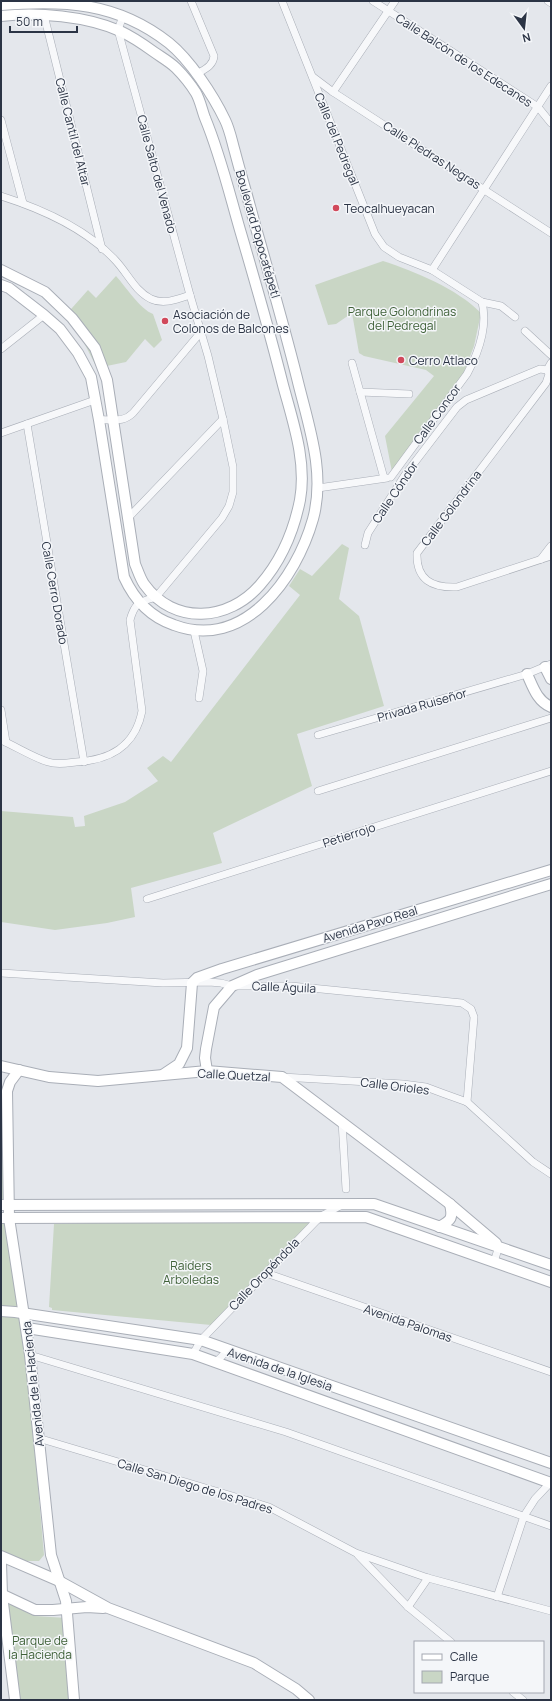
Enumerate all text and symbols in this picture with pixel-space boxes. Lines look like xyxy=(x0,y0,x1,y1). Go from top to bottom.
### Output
scale bar xyxy=(10,8,77,34)
north arrow xyxy=(504,8,544,48)
street label: Calle Balcón de los Edecanes xyxy=(392,9,536,111)
text: 50 m xyxy=(16,13,43,30)
text: N xyxy=(521,30,532,46)
street label: Calle Cantil del Altar xyxy=(51,76,95,189)
street label: Calle del Pedregal xyxy=(311,90,363,188)
street label: Calle Salto del Venado xyxy=(133,113,181,235)
street label: Calle Piedras Negras xyxy=(380,117,484,193)
street label: Boulevard Popocatépetl xyxy=(232,168,284,300)
place label: Teocalhueyacan xyxy=(344,200,435,217)
marker: Teocalhueyacan xyxy=(331,203,341,213)
park label: Parque Golondrinas del Pedregal xyxy=(348,303,456,334)
place label: Asociación de Colonos de Balcones xyxy=(173,306,289,337)
marker: Asociación de Colonos de Balcones xyxy=(160,316,170,326)
place label: Cerro Atlaco xyxy=(409,352,478,369)
marker: Cerro Atlaco xyxy=(396,355,406,365)
street label: Calle Concor xyxy=(409,380,465,448)
street label: Calle Cóndor xyxy=(368,457,422,526)
street label: Calle Golondrina xyxy=(417,467,485,549)
street label: Calle Cerro Dorado xyxy=(38,540,72,646)
street label: Privada Ruiseñor xyxy=(375,684,469,726)
street label: Petierrojo xyxy=(320,818,378,852)
street label: Avenida Pavo Real xyxy=(320,901,420,947)
street label: Calle Águila xyxy=(252,977,316,997)
street label: Calle Quetzal xyxy=(197,1065,271,1085)
street label: Calle Orioles xyxy=(360,1073,430,1099)
street label: Calle Oropéndola xyxy=(225,1234,303,1314)
park label: Raiders Arboledas xyxy=(163,1257,219,1288)
street label: Avenida Palomas xyxy=(361,1300,455,1346)
street label: Avenida de la Hacienda xyxy=(18,1320,48,1448)
street label: Avenida de la Iglesia xyxy=(225,1343,335,1395)
street label: Calle San Diego de los Padres xyxy=(115,1454,275,1518)
park label: Parque de la Hacienda xyxy=(8,1632,72,1663)
legend xyxy=(414,1641,544,1693)
text: Calle xyxy=(450,1648,478,1665)
text: Parque xyxy=(450,1668,489,1685)

